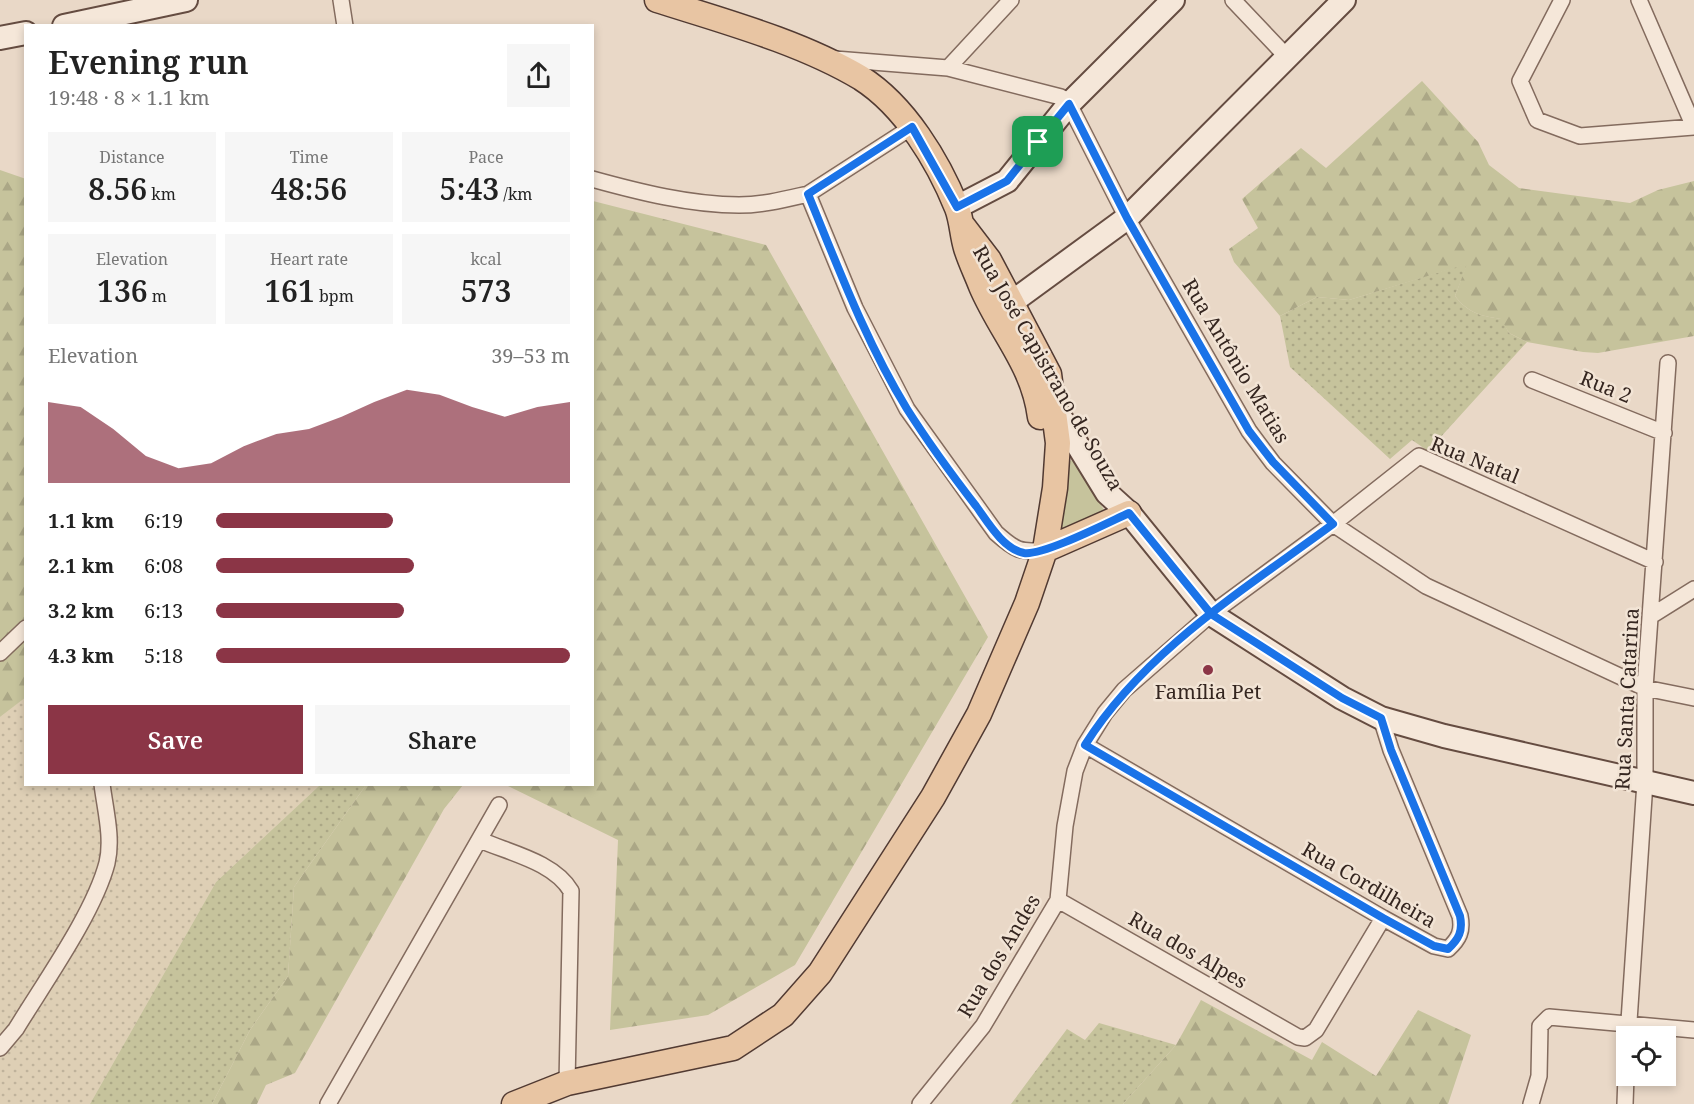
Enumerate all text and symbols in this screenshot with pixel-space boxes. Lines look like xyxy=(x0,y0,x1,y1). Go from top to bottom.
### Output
text: Evening run xyxy=(48,39,249,84)
button: share xyxy=(507,44,570,107)
text: 19:48 · 8 × 1.1 km xyxy=(48,84,210,111)
pin xyxy=(1012,116,1063,167)
icon: arrive xyxy=(1021,125,1054,158)
text: Distance xyxy=(99,146,165,168)
text: Time xyxy=(290,146,328,168)
text: Pace xyxy=(468,146,504,168)
text: 8.56 xyxy=(88,168,147,209)
text: 48:56 xyxy=(271,168,347,209)
text: 5:43 xyxy=(440,168,499,209)
text: km xyxy=(147,183,176,205)
text: /km xyxy=(499,183,532,205)
street label: Rua José Capistrano de Souza xyxy=(967,240,1130,495)
text: Elevation xyxy=(96,248,168,270)
text: Heart rate xyxy=(270,248,348,270)
text: kcal xyxy=(471,248,501,270)
text: 136 xyxy=(97,270,148,311)
text: 161 xyxy=(264,270,315,311)
text: 573 xyxy=(461,270,511,311)
street label: Rua Antônio Matias xyxy=(1177,273,1296,448)
text: m xyxy=(148,285,167,307)
text: bpm xyxy=(315,285,354,307)
text: Elevation xyxy=(48,342,138,369)
text: 39–53 m xyxy=(491,342,570,369)
street label: Rua 2 xyxy=(1576,364,1636,409)
street label: Rua Natal xyxy=(1427,430,1524,490)
text: 1.1 km xyxy=(48,507,114,534)
text: 6:19 xyxy=(144,507,183,534)
text: 2.1 km xyxy=(48,552,114,579)
text: 6:08 xyxy=(144,552,183,579)
text: 3.2 km xyxy=(48,597,114,624)
text: 6:13 xyxy=(144,597,183,624)
street label: Rua Santa Catarina xyxy=(1608,607,1645,791)
text: 4.3 km xyxy=(48,642,114,669)
text: 5:18 xyxy=(144,642,183,669)
marker: Família Pet xyxy=(1201,663,1215,677)
place label: Família Pet xyxy=(1155,678,1261,705)
button: Save xyxy=(48,705,303,774)
button: Share xyxy=(315,705,570,774)
street label: Rua Cordilheira xyxy=(1297,835,1441,934)
street label: Rua dos Andes xyxy=(951,889,1046,1022)
street label: Rua dos Alpes xyxy=(1124,905,1252,994)
map controls xyxy=(1616,1026,1676,1086)
button: locate xyxy=(1616,1026,1676,1086)

